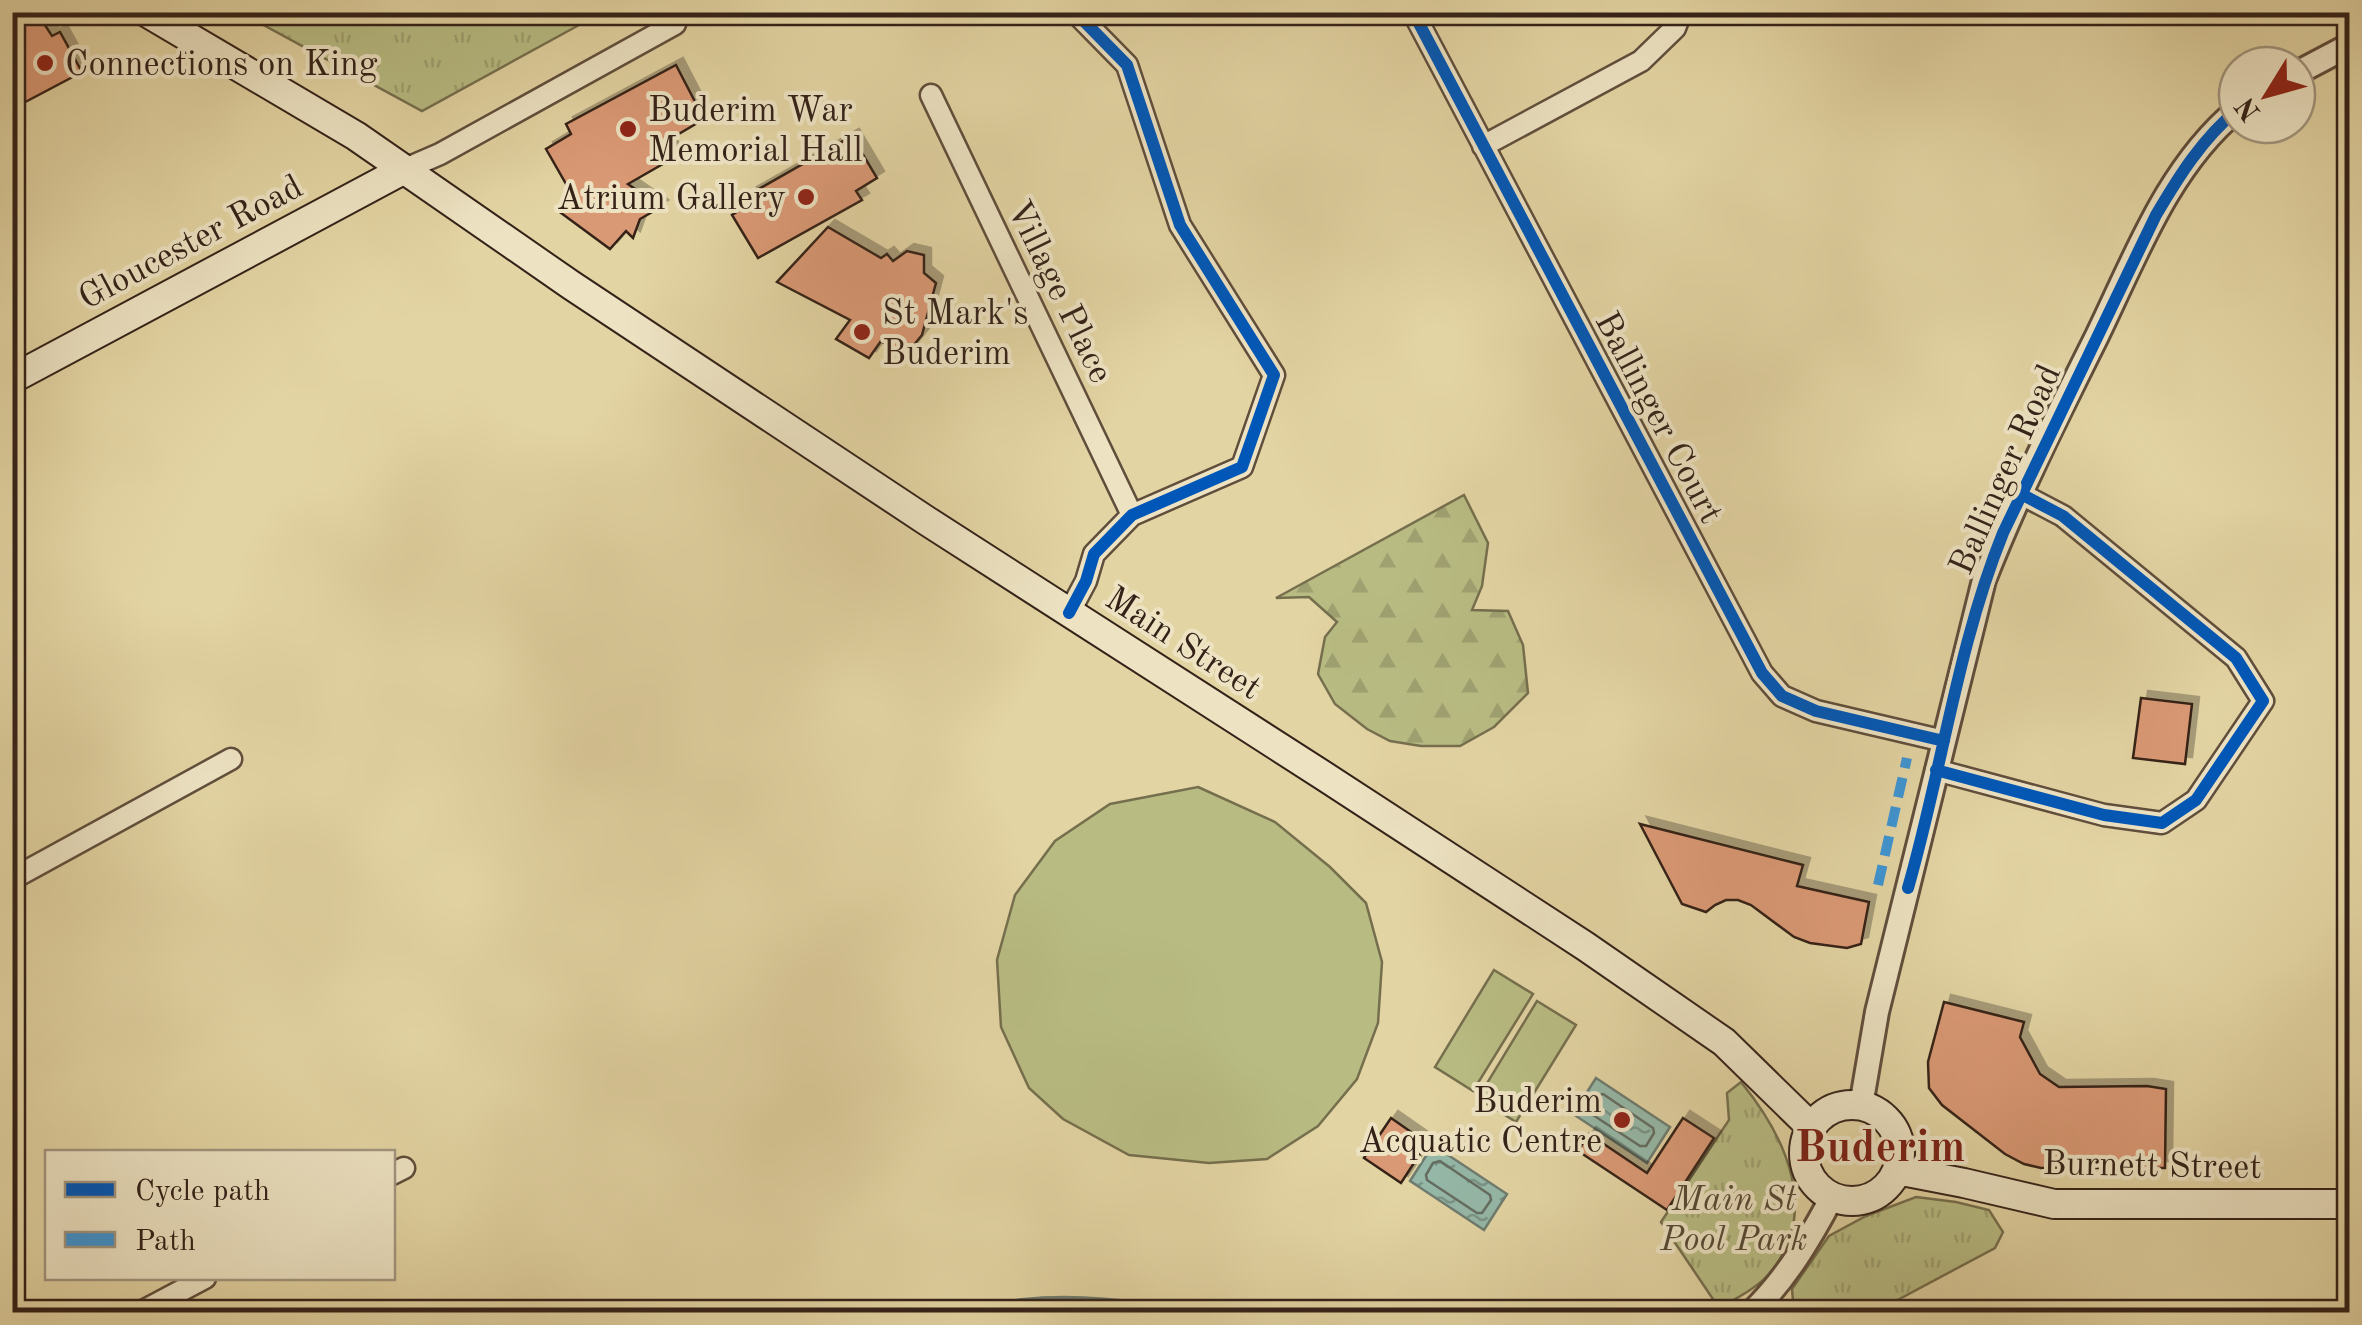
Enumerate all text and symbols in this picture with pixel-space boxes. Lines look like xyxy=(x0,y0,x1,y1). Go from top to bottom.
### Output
north arrow xyxy=(2217,45,2317,145)
place label: Connections on King xyxy=(65,48,378,83)
marker: Connections on King xyxy=(34,52,56,74)
text: N xyxy=(2231,91,2267,125)
place label: Buderim War Memorial Hall xyxy=(648,94,863,169)
marker: Buderim War Memorial Hall xyxy=(617,118,639,140)
street label: Gloucester Road xyxy=(74,170,309,317)
place label: Atrium Gallery xyxy=(557,182,786,217)
marker: Atrium Gallery xyxy=(795,186,817,208)
street label: Village Place xyxy=(1000,196,1118,389)
place label: St Mark's Buderim xyxy=(882,297,1029,372)
street label: Ballinger Court xyxy=(1587,307,1728,530)
marker: St Mark's Buderim xyxy=(851,321,873,343)
street label: Ballinger Road xyxy=(1944,360,2068,580)
street label: Main Street xyxy=(1099,581,1267,707)
place label: Buderim Acquatic Centre xyxy=(1359,1085,1602,1160)
marker: Buderim Acquatic Centre xyxy=(1611,1109,1633,1131)
district label: Buderim xyxy=(1794,1127,1966,1172)
street label: Burnett Street xyxy=(2042,1147,2262,1186)
legend xyxy=(45,1150,395,1280)
text: Cycle path xyxy=(135,1177,270,1207)
park label: Main St Pool Park xyxy=(1659,1183,1808,1258)
text: Path xyxy=(135,1227,196,1257)

